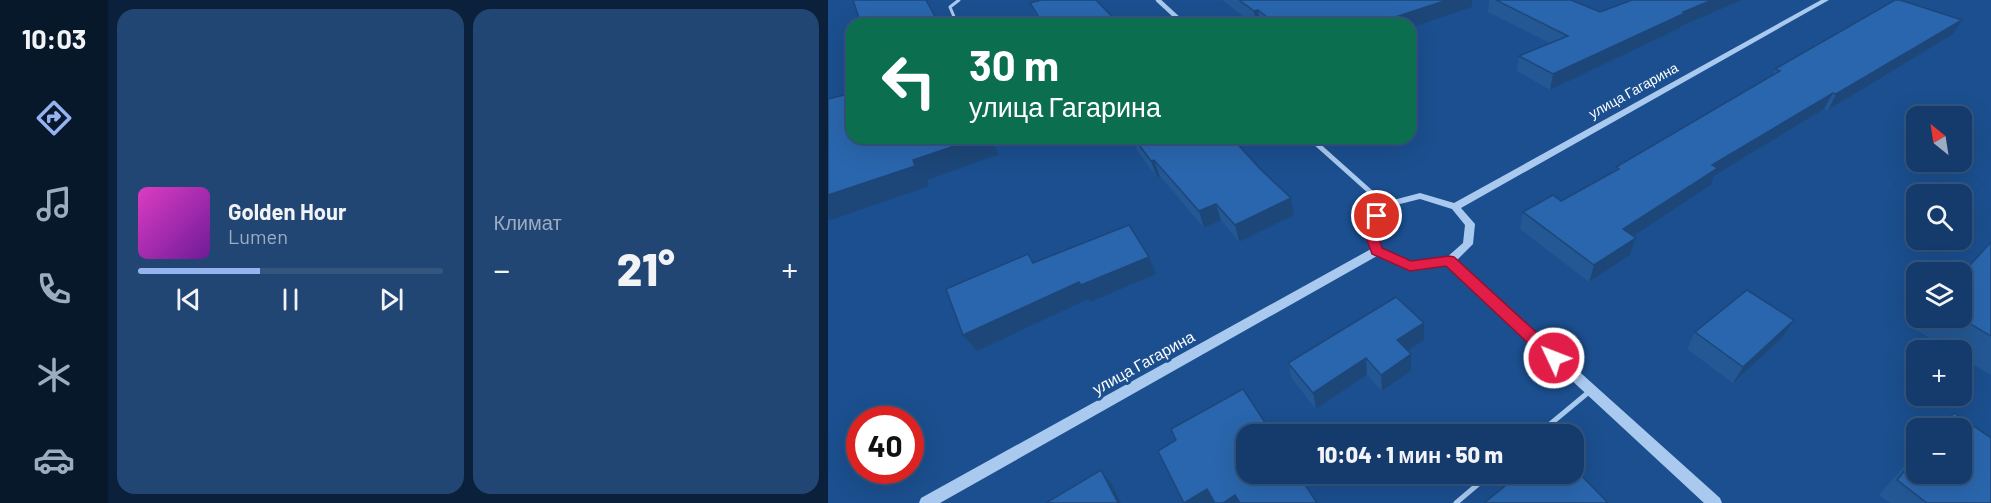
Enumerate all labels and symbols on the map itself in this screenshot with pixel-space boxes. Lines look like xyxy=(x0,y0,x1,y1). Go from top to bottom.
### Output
street label: улица Гагарина xyxy=(1585,58,1681,122)
north arrow xyxy=(1906,106,1972,172)
pin xyxy=(1351,190,1402,241)
street label: улица Гагарина xyxy=(1089,326,1197,398)
position arrow xyxy=(1522,326,1586,390)
speed limit sign: 40 xyxy=(846,406,924,484)

